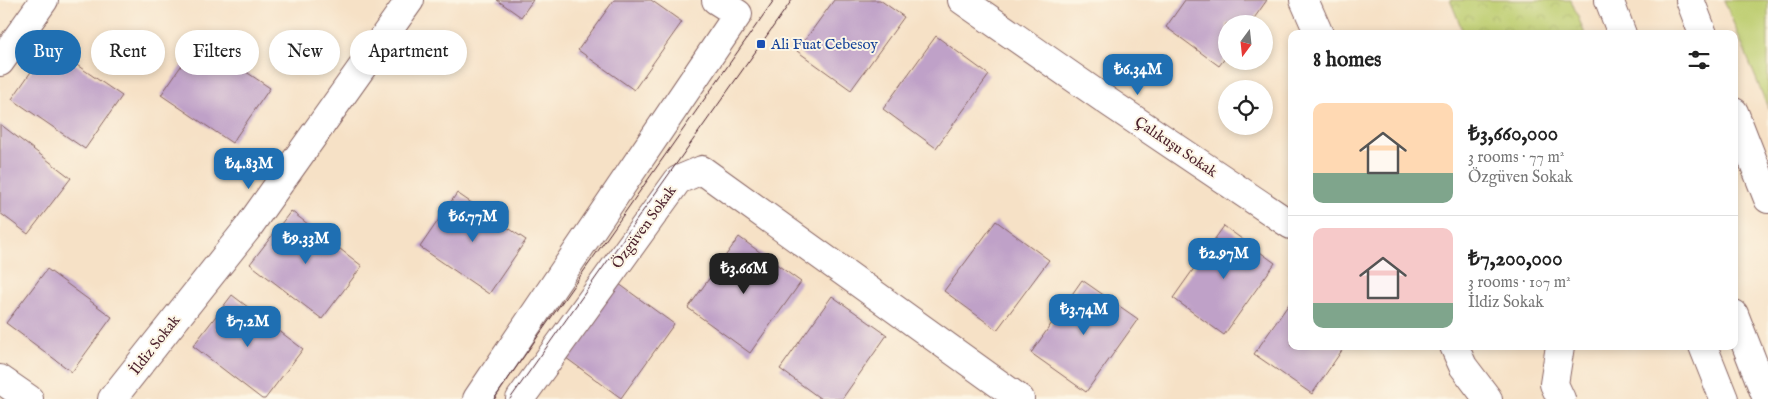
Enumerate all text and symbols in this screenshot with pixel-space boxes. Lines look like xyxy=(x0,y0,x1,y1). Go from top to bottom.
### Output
north arrow xyxy=(1218,15,1272,70)
map controls xyxy=(1218,15,1273,135)
chip: Buy xyxy=(15,30,81,75)
chip: Rent xyxy=(91,30,165,75)
chip: Filters xyxy=(175,30,259,75)
chip: New xyxy=(269,30,340,75)
chip: Apartment xyxy=(350,30,467,75)
place label: Ali Fuat Cebesoy xyxy=(770,35,878,54)
marker: Ali Fuat Cebesoy xyxy=(755,38,767,50)
icon: filters xyxy=(1685,46,1713,74)
text: 8 homes xyxy=(1313,47,1381,74)
pin: ₺6.34M xyxy=(1097,54,1179,96)
text: ₺6.34M xyxy=(1114,60,1162,80)
button: locate xyxy=(1218,80,1273,135)
street label: Çalıkuşu Sokak xyxy=(1131,112,1222,182)
text: ₺3,660,000 xyxy=(1468,121,1558,148)
icon: home xyxy=(1353,123,1413,183)
pin: ₺4.83M xyxy=(208,148,290,190)
text: 3 rooms · 77 m² xyxy=(1468,148,1564,168)
text: ₺4.83M xyxy=(225,154,273,174)
text: Özgüven Sokak xyxy=(1468,168,1573,188)
street label: Özgüven Sokak xyxy=(607,181,681,272)
pin: ₺6.77M xyxy=(432,200,514,243)
text: ₺6.77M xyxy=(449,207,497,227)
pin: ₺9.33M xyxy=(265,222,347,265)
text: ₺9.33M xyxy=(283,229,329,249)
pin: ₺2.97M xyxy=(1183,238,1265,280)
text: ₺2.97M xyxy=(1199,244,1249,264)
text: ₺7,200,000 xyxy=(1468,246,1562,273)
icon: home xyxy=(1353,248,1413,308)
pin: ₺3.66M xyxy=(703,252,785,295)
text: ₺3.66M xyxy=(720,259,768,279)
text: 3 rooms · 107 m² xyxy=(1468,273,1571,293)
text: İldiz Sokak xyxy=(1468,293,1544,313)
pin: ₺3.74M xyxy=(1043,294,1125,336)
text: ₺3.74M xyxy=(1060,300,1108,320)
pin: ₺7.2M xyxy=(213,306,283,348)
street label: İldiz Sokak xyxy=(126,310,185,379)
text: ₺7.2M xyxy=(227,312,269,332)

